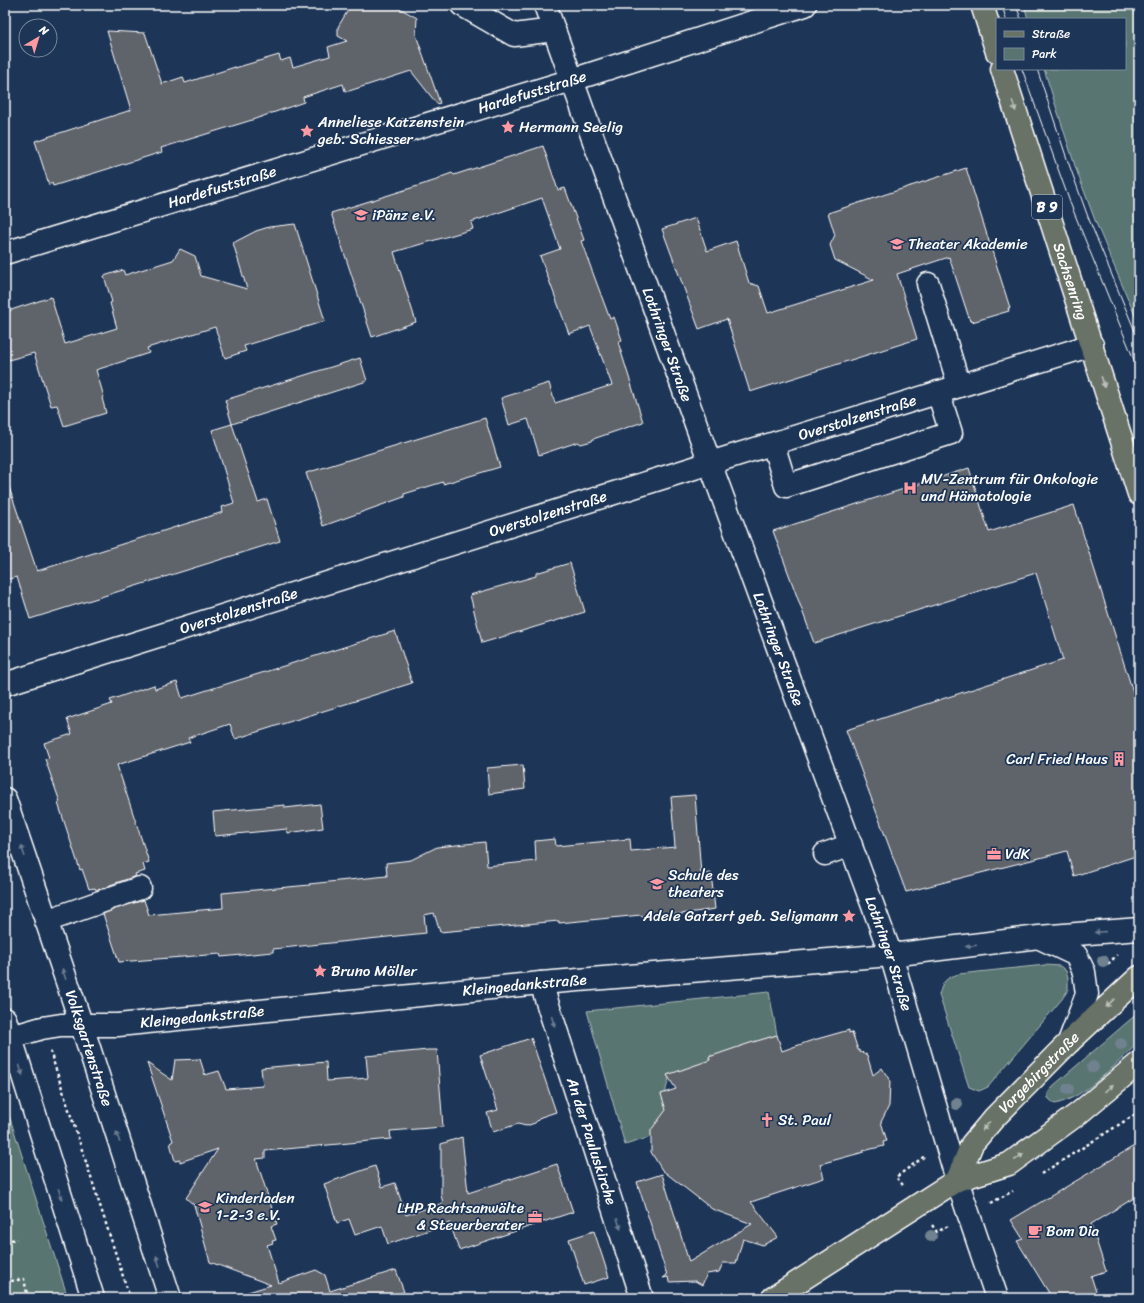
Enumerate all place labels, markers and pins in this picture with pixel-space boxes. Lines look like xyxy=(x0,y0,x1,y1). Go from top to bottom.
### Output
place label: Anneliese Katzenstein geb. Schiesser xyxy=(317,109,464,152)
place label: Hermann Seelig xyxy=(519,114,623,140)
place icon: Hermann Seelig xyxy=(500,119,516,135)
place icon: Anneliese Katzenstein geb. Schiesser xyxy=(299,123,315,139)
place label: iPänz e.V. xyxy=(372,202,436,228)
school or university icon: iPänz e.V. xyxy=(353,207,369,223)
place label: Theater Akademie xyxy=(908,231,1028,257)
school or university icon: Theater Akademie xyxy=(889,236,905,252)
place label: MV-Zentrum für Onkologie und Hämatologie xyxy=(921,466,1099,509)
hospital icon: MV-Zentrum für Onkologie und Hämatologie xyxy=(902,480,918,496)
place label: Carl Fried Haus xyxy=(1006,746,1108,772)
building icon: Carl Fried Haus xyxy=(1111,751,1127,767)
place label: VdK xyxy=(1005,841,1031,867)
office icon: VdK xyxy=(986,846,1002,862)
place label: Schule des theaters xyxy=(668,862,739,905)
school or university icon: Schule des theaters xyxy=(649,876,665,892)
place label: Adele Gatzert geb. Seligmann xyxy=(642,903,838,929)
place icon: Adele Gatzert geb. Seligmann xyxy=(841,908,857,924)
place label: Bruno Möller xyxy=(331,958,417,984)
place icon: Bruno Möller xyxy=(312,963,328,979)
place label: St. Paul xyxy=(778,1107,832,1133)
church icon: St. Paul xyxy=(759,1112,775,1128)
place label: Kinderladen 1-2-3 e.V. xyxy=(216,1185,295,1228)
place label: LHP Rechtsanwälte & Steuerberater xyxy=(397,1195,525,1238)
school or university icon: Kinderladen 1-2-3 e.V. xyxy=(197,1199,213,1215)
office icon: LHP Rechtsanwälte & Steuerberater xyxy=(527,1209,543,1225)
place label: Bom Dia xyxy=(1046,1218,1100,1244)
cafe icon: Bom Dia xyxy=(1027,1223,1043,1239)

